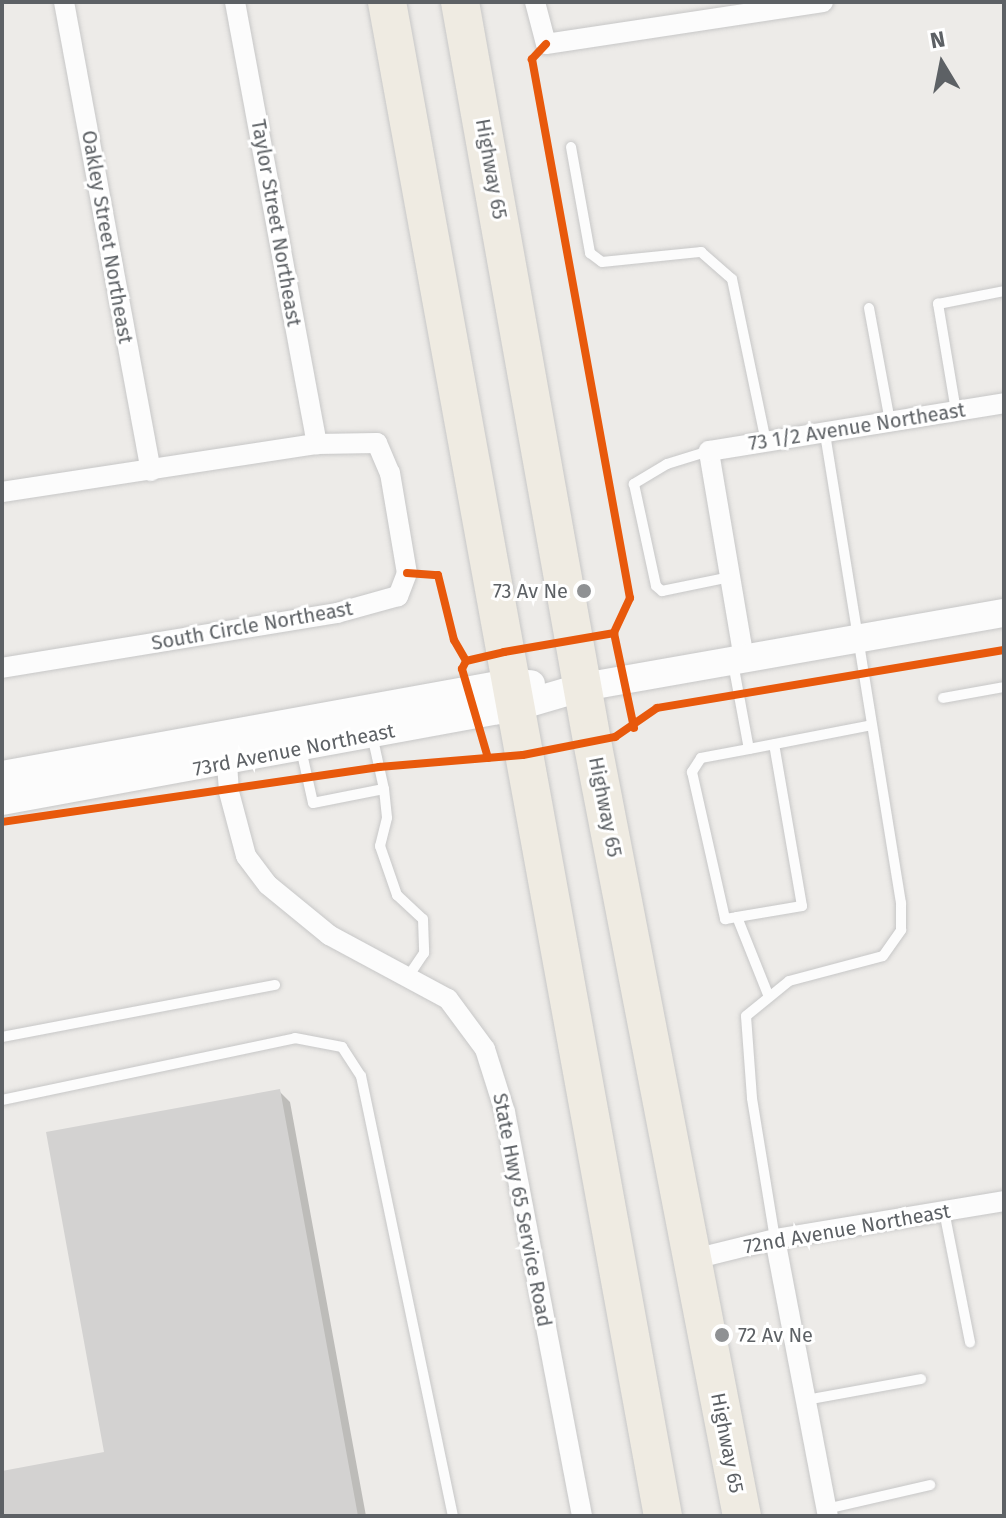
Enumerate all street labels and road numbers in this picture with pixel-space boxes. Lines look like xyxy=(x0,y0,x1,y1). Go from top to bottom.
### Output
street label: Highway 65 xyxy=(470,117,512,221)
street label: Taylor Street Northeast xyxy=(246,118,306,328)
street label: Oakley Street Northeast xyxy=(76,129,138,345)
street label: 73 1/2 Avenue Northeast xyxy=(747,398,967,456)
street label: South Circle Northeast xyxy=(150,596,354,656)
street label: 73rd Avenue Northeast xyxy=(191,719,397,781)
street label: Highway 65 xyxy=(584,755,626,859)
street label: State Hwy 65 Service Road xyxy=(488,1091,556,1329)
street label: 72nd Avenue Northeast xyxy=(742,1199,952,1259)
street label: Highway 65 xyxy=(706,1391,748,1495)

